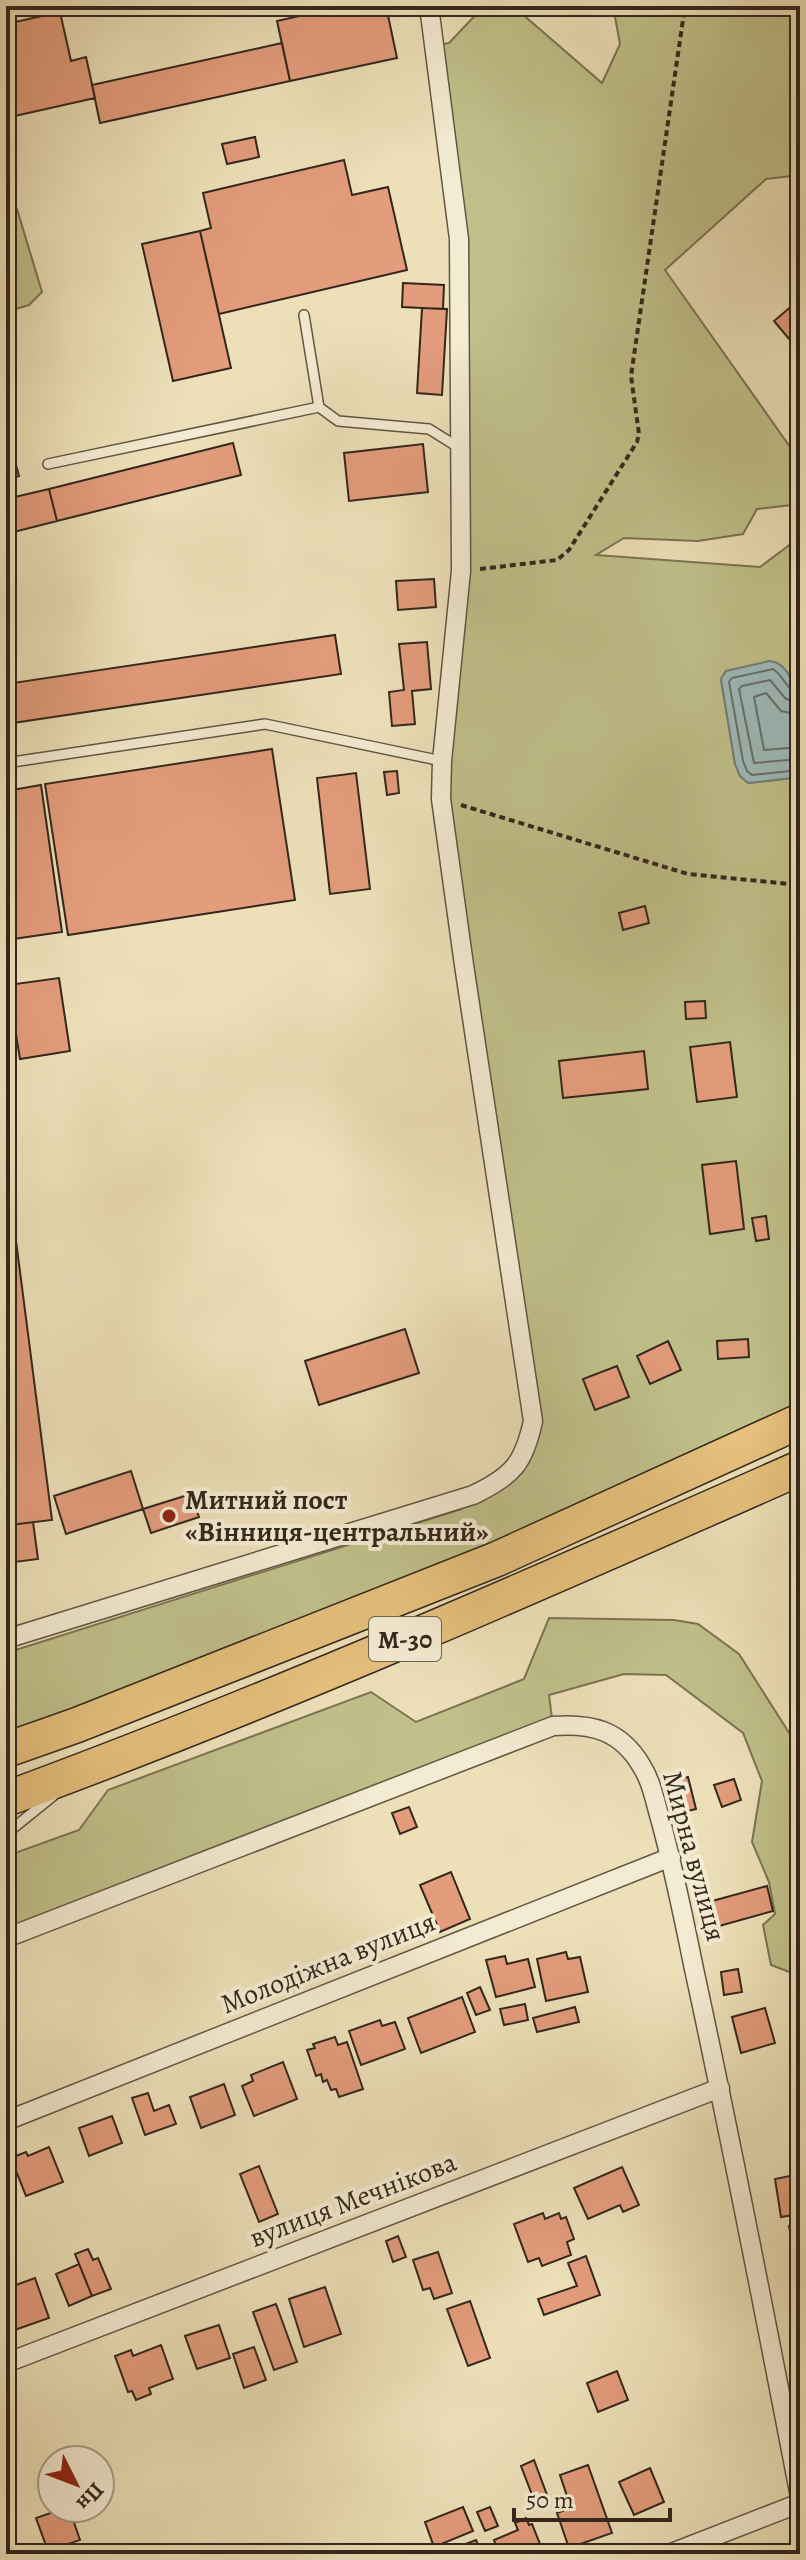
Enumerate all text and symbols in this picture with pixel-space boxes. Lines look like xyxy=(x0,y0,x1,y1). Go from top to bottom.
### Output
place label: Митний пост «Вінниця-центральний» xyxy=(185,1481,489,1551)
marker: Митний пост «Вінниця-центральний» xyxy=(160,1507,178,1525)
road number: М-30 xyxy=(369,1617,441,1661)
street label: Мирна вулиця xyxy=(653,1767,735,1945)
street label: Молодіжна вулиця xyxy=(215,1903,441,2023)
street label: вулиця Мечнікова xyxy=(244,2143,462,2257)
north arrow xyxy=(36,2444,116,2524)
scale bar xyxy=(514,2472,670,2522)
text: Пн xyxy=(69,2476,111,2517)
text: 50 m xyxy=(526,2484,574,2516)

